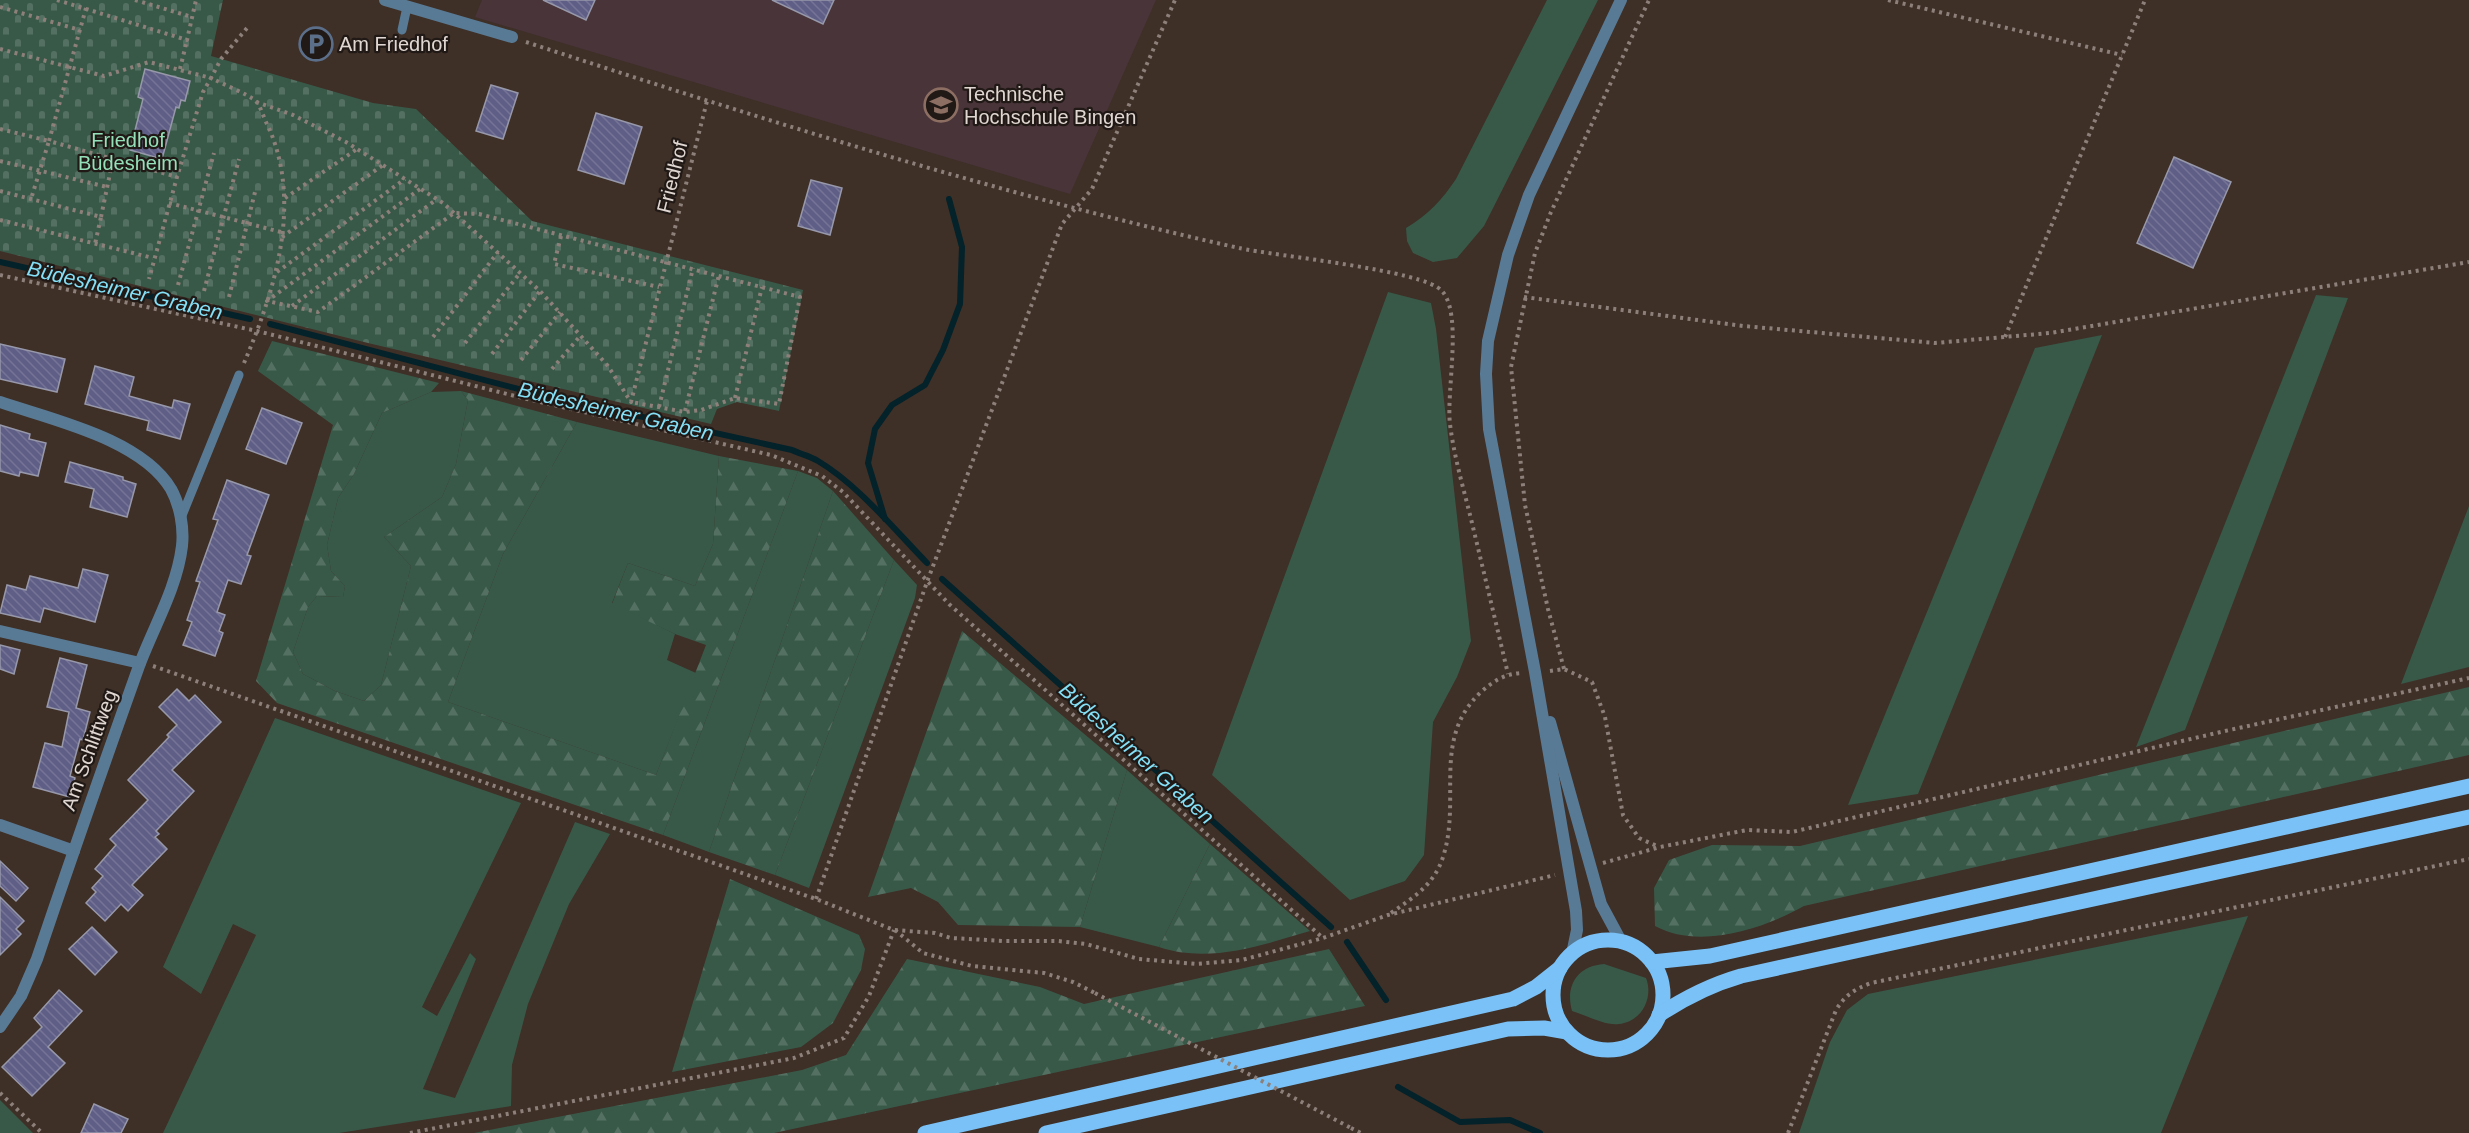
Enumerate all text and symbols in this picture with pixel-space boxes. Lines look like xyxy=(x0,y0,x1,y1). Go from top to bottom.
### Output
parking icon: Am Friedhof xyxy=(298,26,334,62)
place label: Am Friedhof xyxy=(339,33,448,55)
place label: Technische Hochschule Bingen xyxy=(964,83,1136,128)
school or university icon: Technische Hochschule Bingen xyxy=(923,87,959,123)
park label: Friedhof Büdesheim xyxy=(78,129,178,174)
street label: Friedhof xyxy=(652,138,692,215)
water label: Büdesheimer Graben xyxy=(25,256,225,324)
water label: Büdesheimer Graben xyxy=(516,377,716,445)
water label: Büdesheimer Graben xyxy=(1055,678,1219,828)
street label: Am Schlittweg xyxy=(57,687,121,813)

